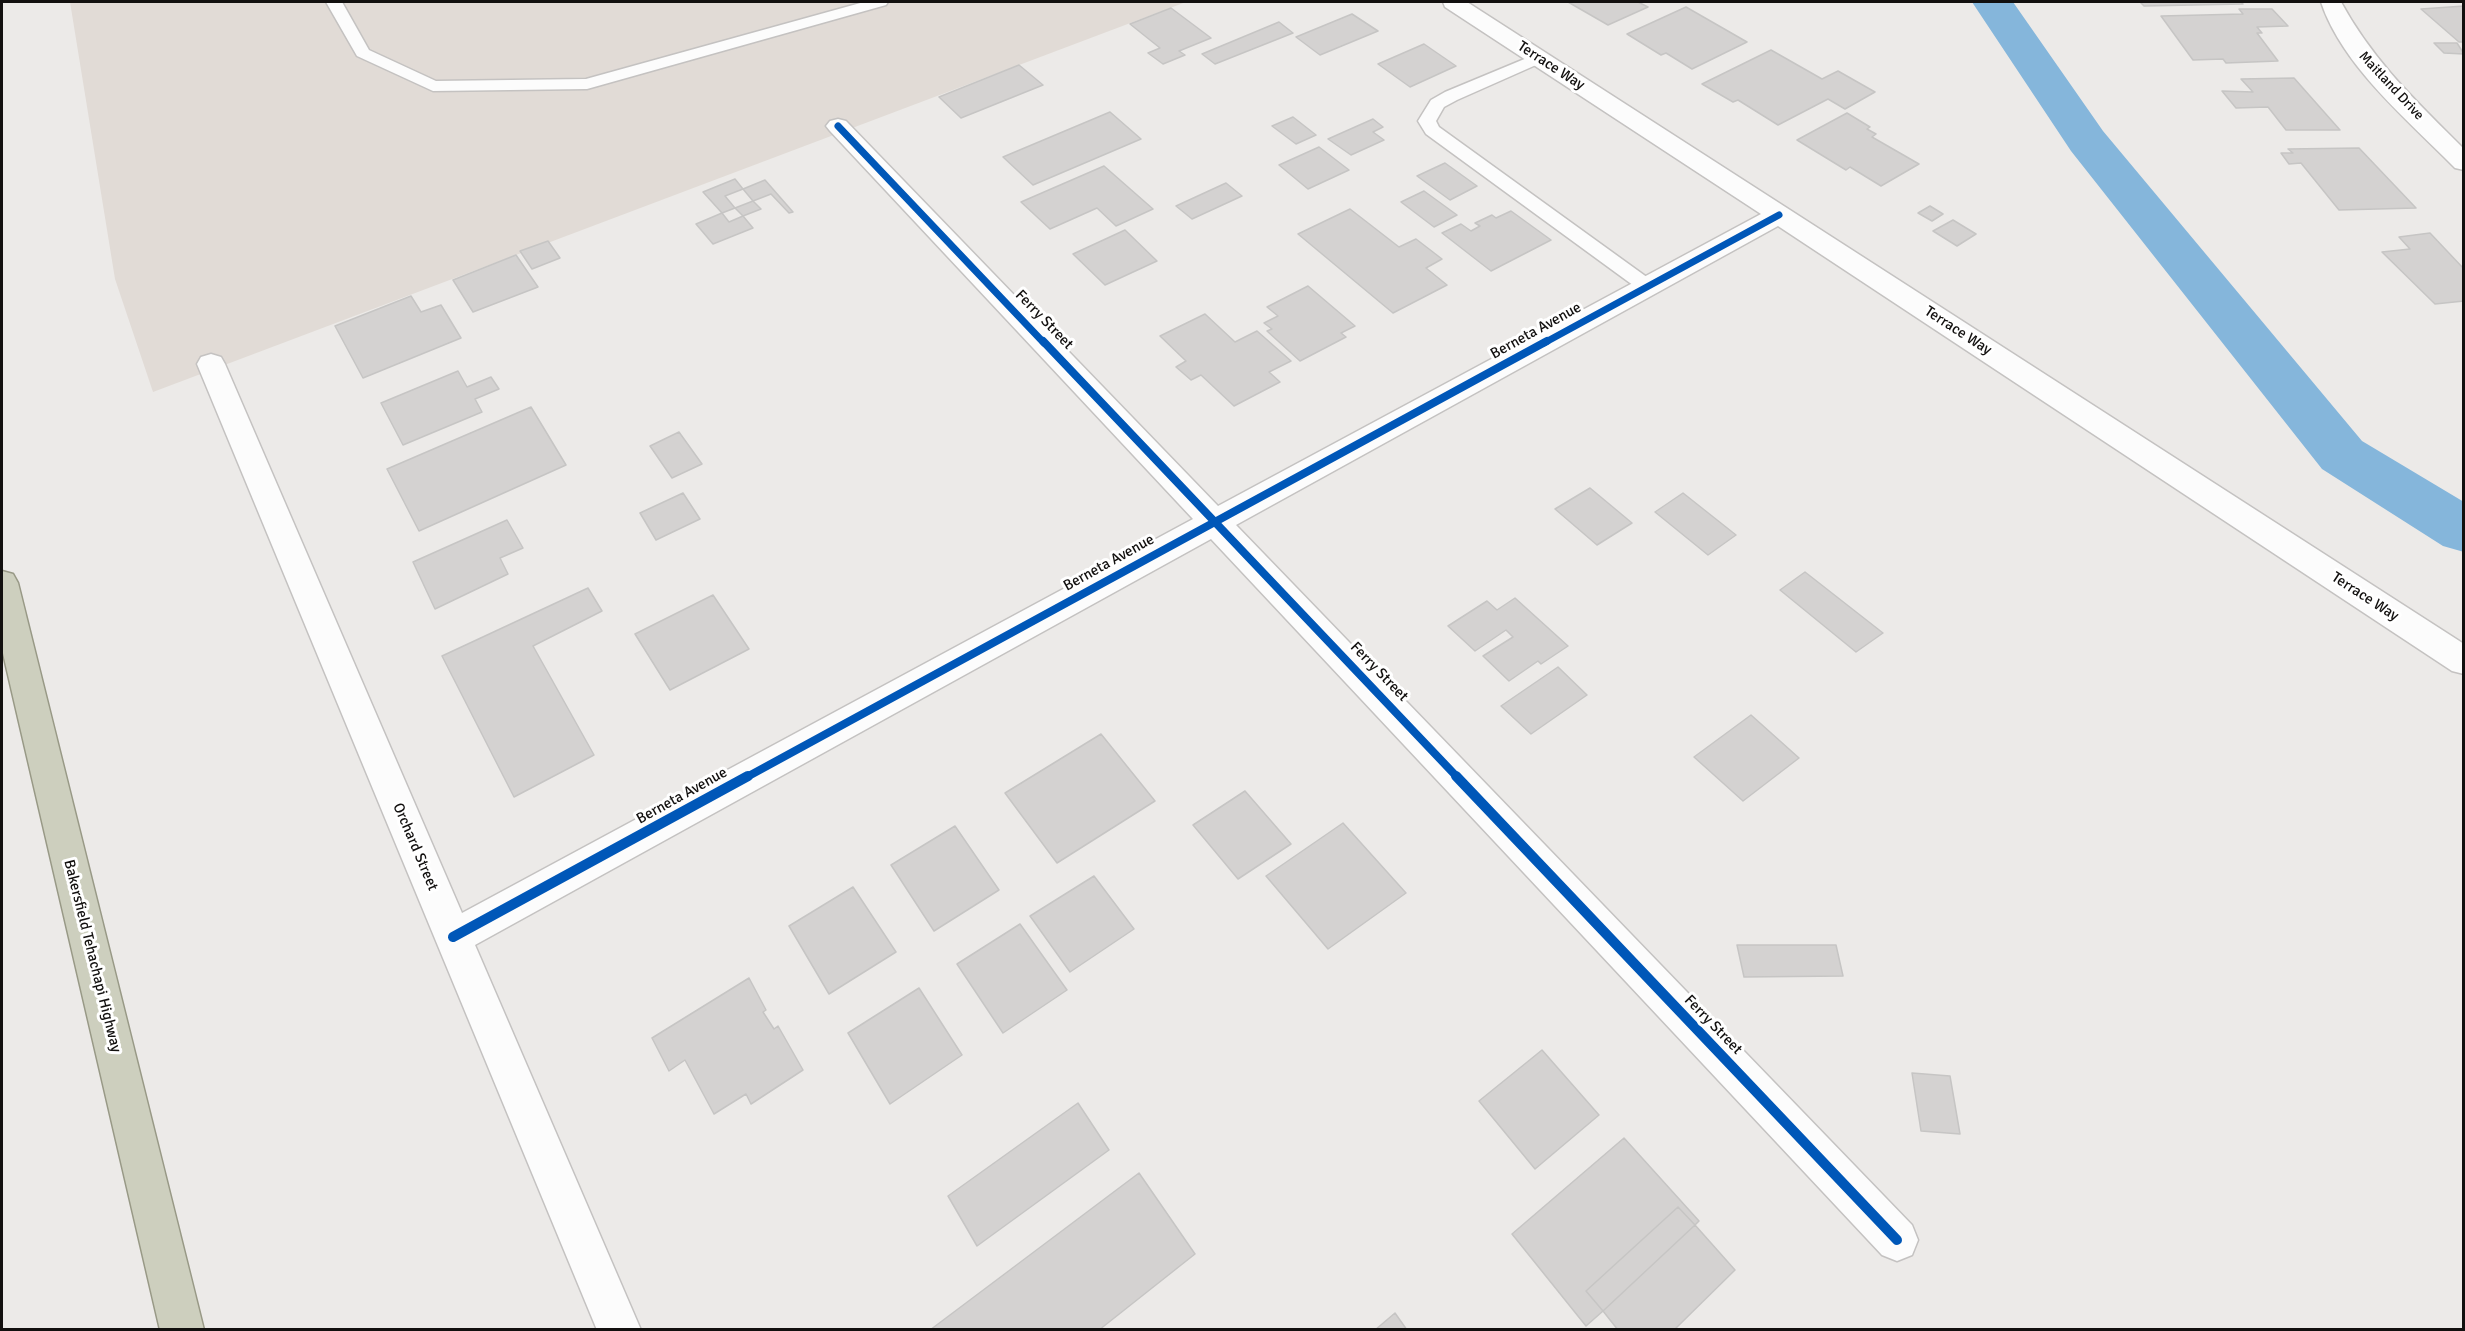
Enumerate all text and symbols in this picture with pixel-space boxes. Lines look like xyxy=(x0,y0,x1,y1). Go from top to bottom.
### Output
street label: Terrace Way xyxy=(1514,38,1588,94)
street label: Maitland Drive xyxy=(2355,48,2427,124)
street label: Ferry Street xyxy=(1011,287,1077,353)
street label: Berneta Avenue xyxy=(1488,299,1584,363)
street label: Terrace Way xyxy=(1921,303,1995,359)
street label: Berneta Avenue xyxy=(1061,531,1157,595)
street label: Terrace Way xyxy=(2328,569,2402,625)
street label: Ferry Street xyxy=(1346,639,1412,705)
street label: Berneta Avenue xyxy=(634,764,730,828)
street label: Orchard Street xyxy=(388,800,442,894)
street label: Bakersfield Tehachapi Highway xyxy=(59,858,125,1054)
street label: Ferry Street xyxy=(1680,992,1746,1058)

